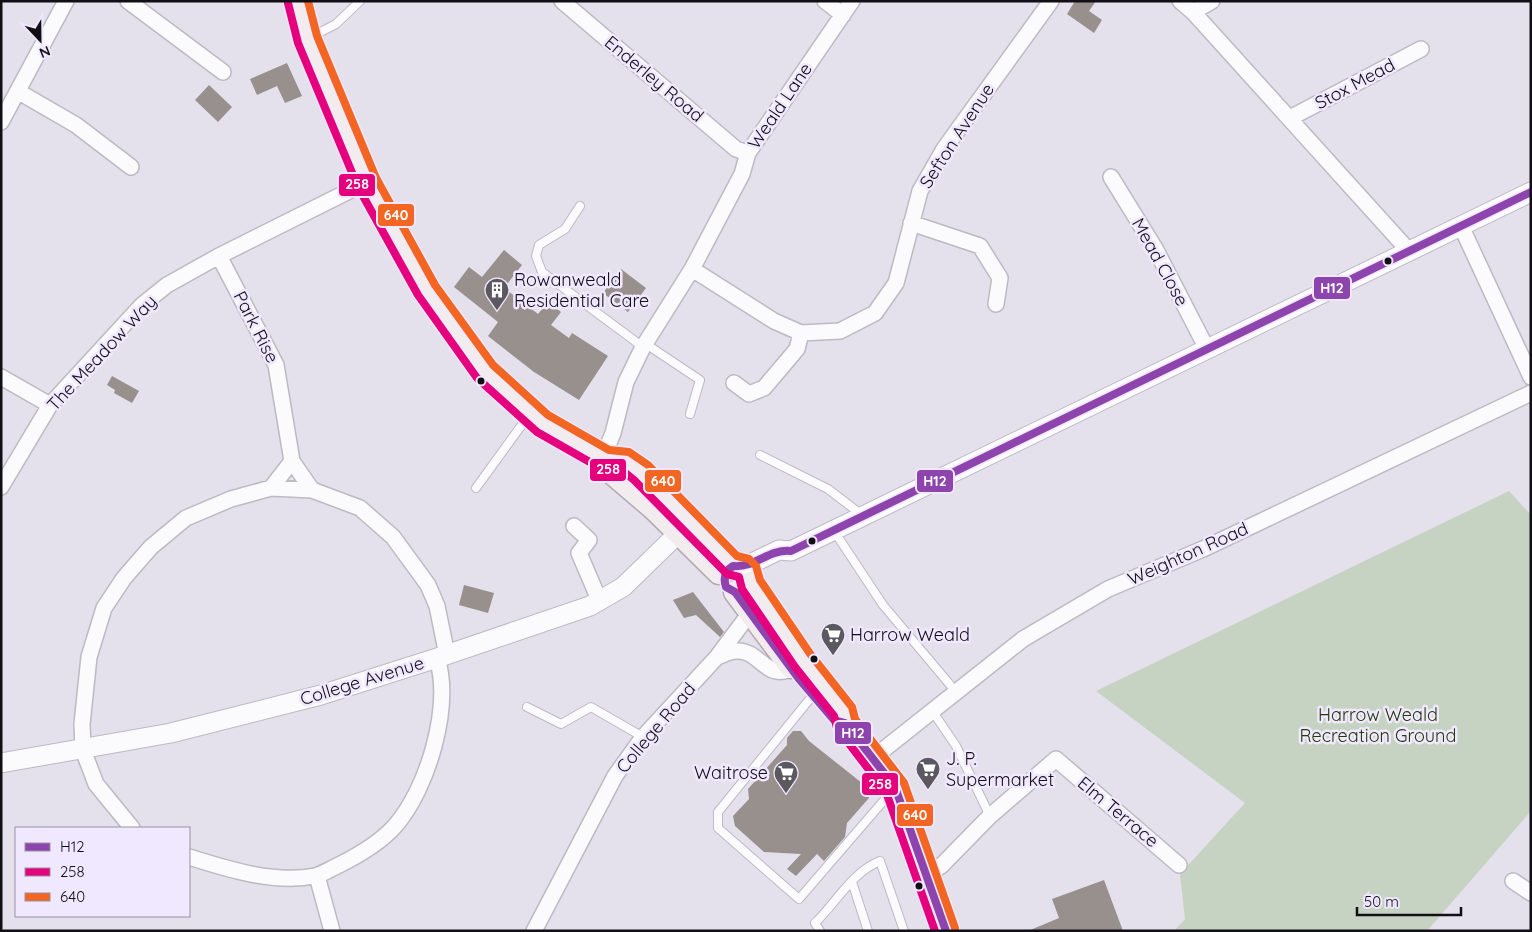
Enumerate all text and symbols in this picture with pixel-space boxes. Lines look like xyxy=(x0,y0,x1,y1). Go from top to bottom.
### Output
north arrow xyxy=(15,15,65,65)
street label: Enderley Road xyxy=(600,30,709,127)
text: N xyxy=(37,42,53,62)
street label: Stox Mead xyxy=(1311,53,1399,114)
street label: Weald Lane xyxy=(742,58,817,153)
street label: Sefton Avenue xyxy=(914,79,999,193)
line badge: 258 xyxy=(338,173,376,197)
text: 258 xyxy=(345,175,369,193)
line badge: 640 xyxy=(377,203,415,227)
text: 640 xyxy=(384,206,409,224)
street label: Mead Close xyxy=(1127,214,1194,310)
unlabelled marker xyxy=(1383,256,1393,266)
place label: Rowanweald Residential Care xyxy=(514,268,649,312)
line badge: H12 xyxy=(1313,276,1351,300)
building icon: Rowanweald Residential Care xyxy=(484,277,510,311)
text: H12 xyxy=(1320,279,1344,297)
street label: Park Rise xyxy=(229,287,284,367)
street label: The Meadow Way xyxy=(42,290,161,416)
unlabelled marker xyxy=(476,376,486,386)
line badge: 258 xyxy=(589,458,627,482)
text: 258 xyxy=(596,460,620,478)
line badge: 640 xyxy=(644,469,682,493)
line badge: H12 xyxy=(916,469,954,493)
text: 640 xyxy=(651,472,676,490)
text: H12 xyxy=(923,472,947,490)
street label: Weighton Road xyxy=(1124,517,1252,590)
unlabelled marker xyxy=(807,536,817,546)
supermarket icon: Harrow Weald xyxy=(820,622,846,656)
place label: Harrow Weald xyxy=(850,623,970,646)
street label: College Avenue xyxy=(297,651,427,710)
unlabelled marker xyxy=(809,654,819,664)
street label: College Road xyxy=(611,678,700,778)
park label: Harrow Weald Recreation Ground xyxy=(1300,703,1456,747)
line badge: H12 xyxy=(834,721,872,745)
text: H12 xyxy=(841,724,865,742)
place label: J. P. Supermarket xyxy=(946,747,1054,791)
supermarket icon: J. P. Supermarket xyxy=(915,756,941,790)
supermarket icon: Waitrose xyxy=(773,760,799,794)
place label: Waitrose xyxy=(694,761,768,784)
street label: Elm Terrace xyxy=(1073,771,1163,852)
line badge: 258 xyxy=(861,772,899,796)
text: 258 xyxy=(868,775,892,793)
line badge: 640 xyxy=(896,803,934,827)
text: 640 xyxy=(903,806,928,824)
legend xyxy=(15,827,190,917)
text: H12 xyxy=(60,837,85,856)
text: 258 xyxy=(60,862,85,881)
unlabelled marker xyxy=(914,881,924,891)
scale bar xyxy=(1357,884,1461,916)
text: 640 xyxy=(60,887,85,906)
text: 50 m xyxy=(1364,892,1399,911)

